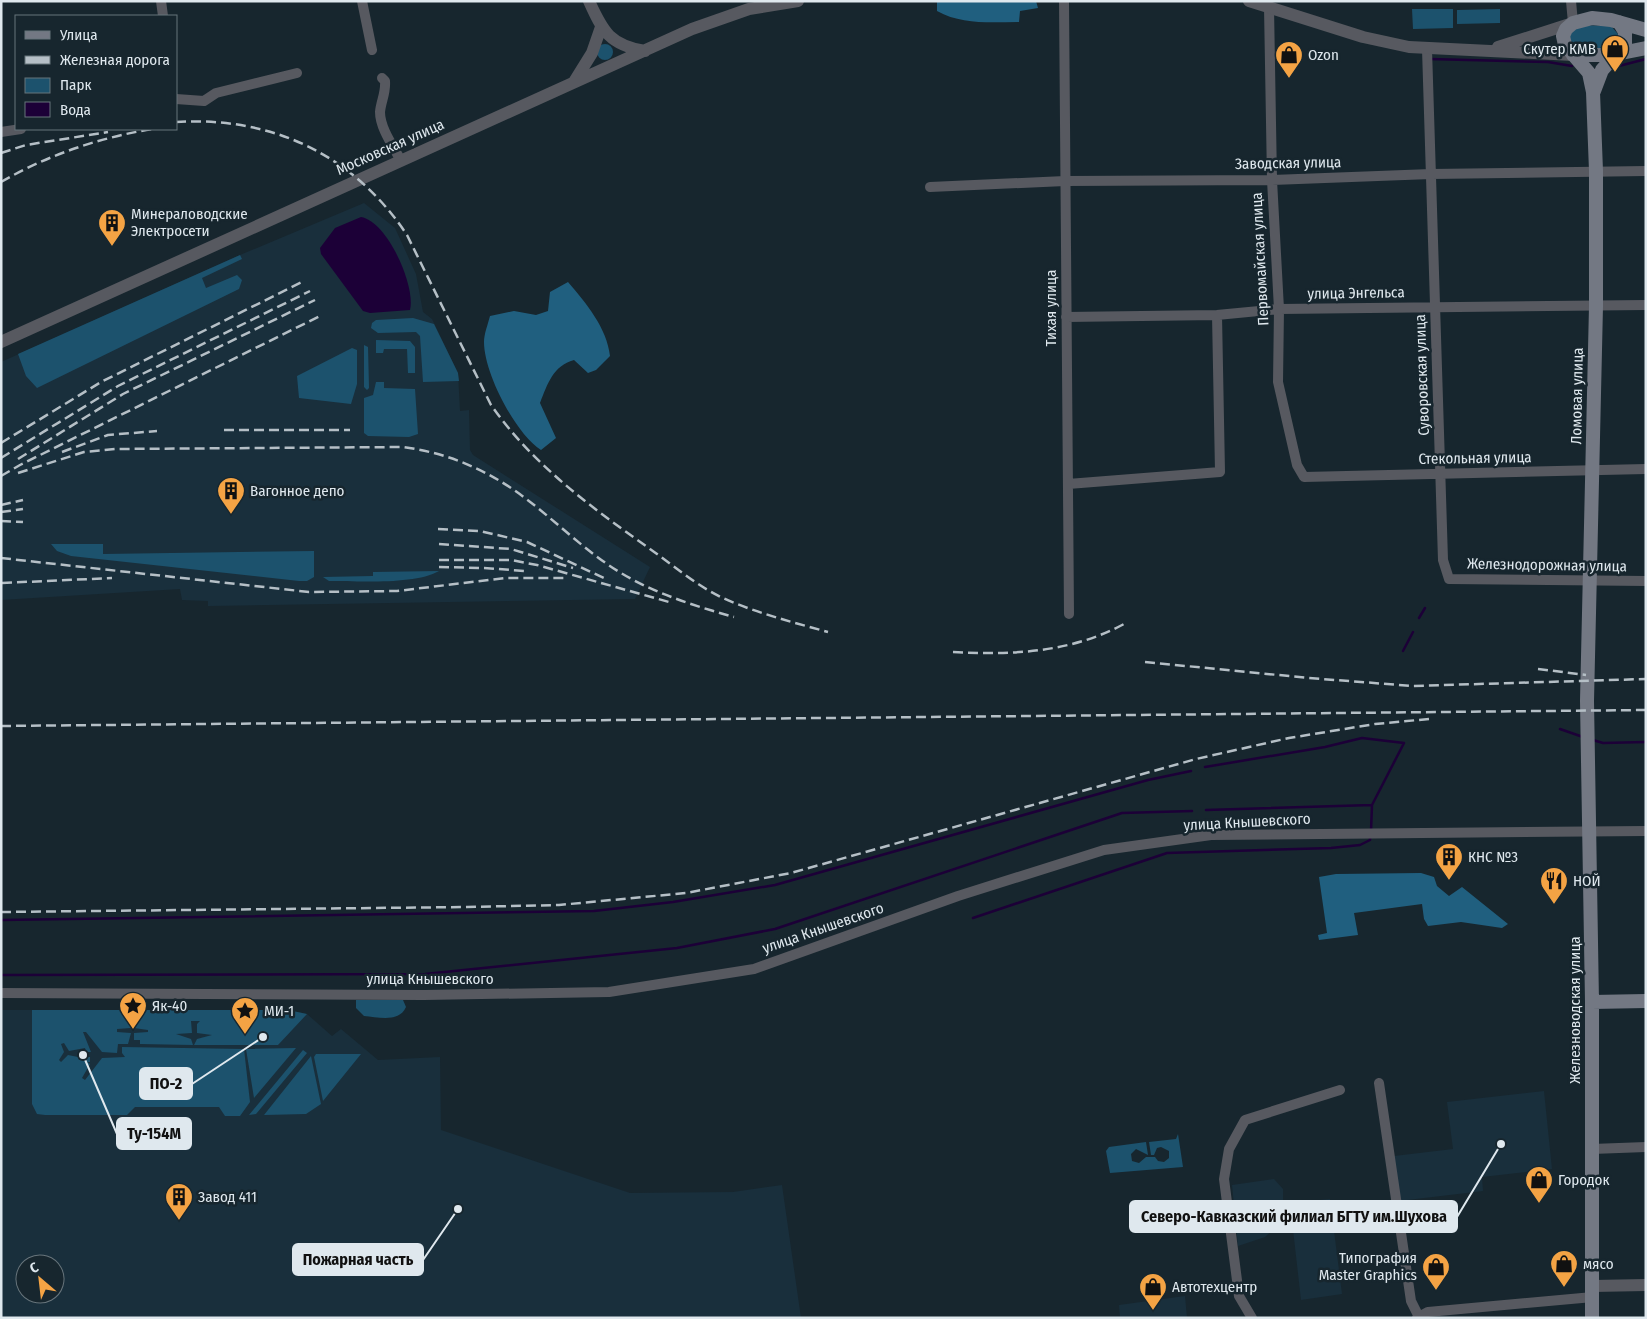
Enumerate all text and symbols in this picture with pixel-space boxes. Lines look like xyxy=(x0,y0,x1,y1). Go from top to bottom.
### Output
legend xyxy=(15,15,178,130)
text: Улица xyxy=(59,26,98,44)
shop icon: Скутер КМВ xyxy=(1600,34,1630,73)
shop icon: Ozon xyxy=(1274,40,1304,79)
place label: Скутер КМВ xyxy=(1523,40,1596,58)
place label: Ozon xyxy=(1308,46,1339,64)
text: Железная дорога xyxy=(60,51,170,69)
text: Парк xyxy=(60,76,91,94)
text: Вода xyxy=(60,101,91,119)
street label: Московская улица xyxy=(333,115,447,179)
street label: Заводская улица xyxy=(1235,153,1341,173)
street label: Первомайская улица xyxy=(1248,192,1272,326)
place label: Минераловодские Электросети xyxy=(131,205,248,240)
building icon: Минераловодские Электросети xyxy=(97,208,127,247)
street label: Тихая улица xyxy=(1042,270,1060,346)
street label: улица Энгельса xyxy=(1307,283,1405,303)
street label: Суворовская улица xyxy=(1411,314,1433,436)
street label: Ломовая улица xyxy=(1567,347,1587,445)
street label: Стекольная улица xyxy=(1418,448,1532,468)
building icon: Вагонное депо xyxy=(216,476,246,515)
place label: Вагонное депо xyxy=(250,482,345,500)
street label: Железнодорожная улица xyxy=(1467,555,1627,575)
street label: улица Кнышевского xyxy=(1183,810,1311,834)
building icon: КНС №3 xyxy=(1434,842,1464,881)
place label: КНС №3 xyxy=(1468,848,1518,866)
restaurant icon: НОЙ xyxy=(1539,866,1569,905)
place label: НОЙ xyxy=(1573,872,1601,890)
street label: улица Кнышевского xyxy=(760,899,886,957)
street label: Железноводская улица xyxy=(1566,936,1584,1084)
street label: улица Кнышевского xyxy=(366,970,494,988)
place icon: Як-40 xyxy=(118,991,148,1030)
place icon: МИ-1 xyxy=(230,996,260,1035)
place label: Як-40 xyxy=(152,997,187,1015)
place label: МИ-1 xyxy=(264,1002,294,1020)
callout: ПО-2 xyxy=(140,1068,192,1099)
text: ПО-2 xyxy=(150,1074,183,1093)
callout: Ту-154М xyxy=(117,1118,191,1149)
text: Ту-154М xyxy=(127,1124,181,1143)
shop icon: Городок xyxy=(1524,1165,1554,1204)
place label: Городок xyxy=(1558,1171,1609,1189)
building icon: Завод 411 xyxy=(164,1182,194,1221)
place label: Завод 411 xyxy=(198,1188,257,1206)
callout: Северо-Кавказский филиал БГТУ им.Шухова xyxy=(1130,1201,1457,1232)
text: Северо-Кавказский филиал БГТУ им.Шухова xyxy=(1141,1207,1447,1226)
callout: Пожарная часть xyxy=(293,1244,423,1275)
place label: Типография Master Graphics xyxy=(1319,1249,1417,1284)
shop icon: мясо xyxy=(1549,1249,1579,1288)
text: Пожарная часть xyxy=(303,1250,414,1269)
shop icon: Типография Master Graphics xyxy=(1421,1252,1451,1291)
north arrow xyxy=(15,1254,65,1304)
place label: мясо xyxy=(1583,1255,1614,1273)
text: С xyxy=(27,1258,42,1277)
shop icon: Автотехцентр xyxy=(1138,1272,1168,1311)
place label: Автотехцентр xyxy=(1172,1278,1257,1296)

